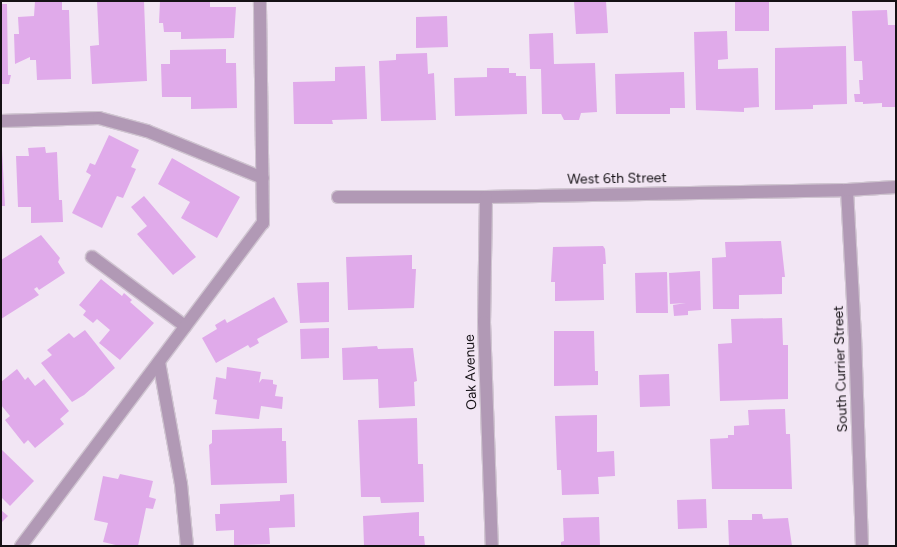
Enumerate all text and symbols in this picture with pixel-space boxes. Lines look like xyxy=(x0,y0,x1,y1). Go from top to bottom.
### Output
street label: West 6th Street xyxy=(567,170,667,188)
street label: South Currier Street xyxy=(830,305,852,433)
street label: Oak Avenue xyxy=(461,334,481,410)

